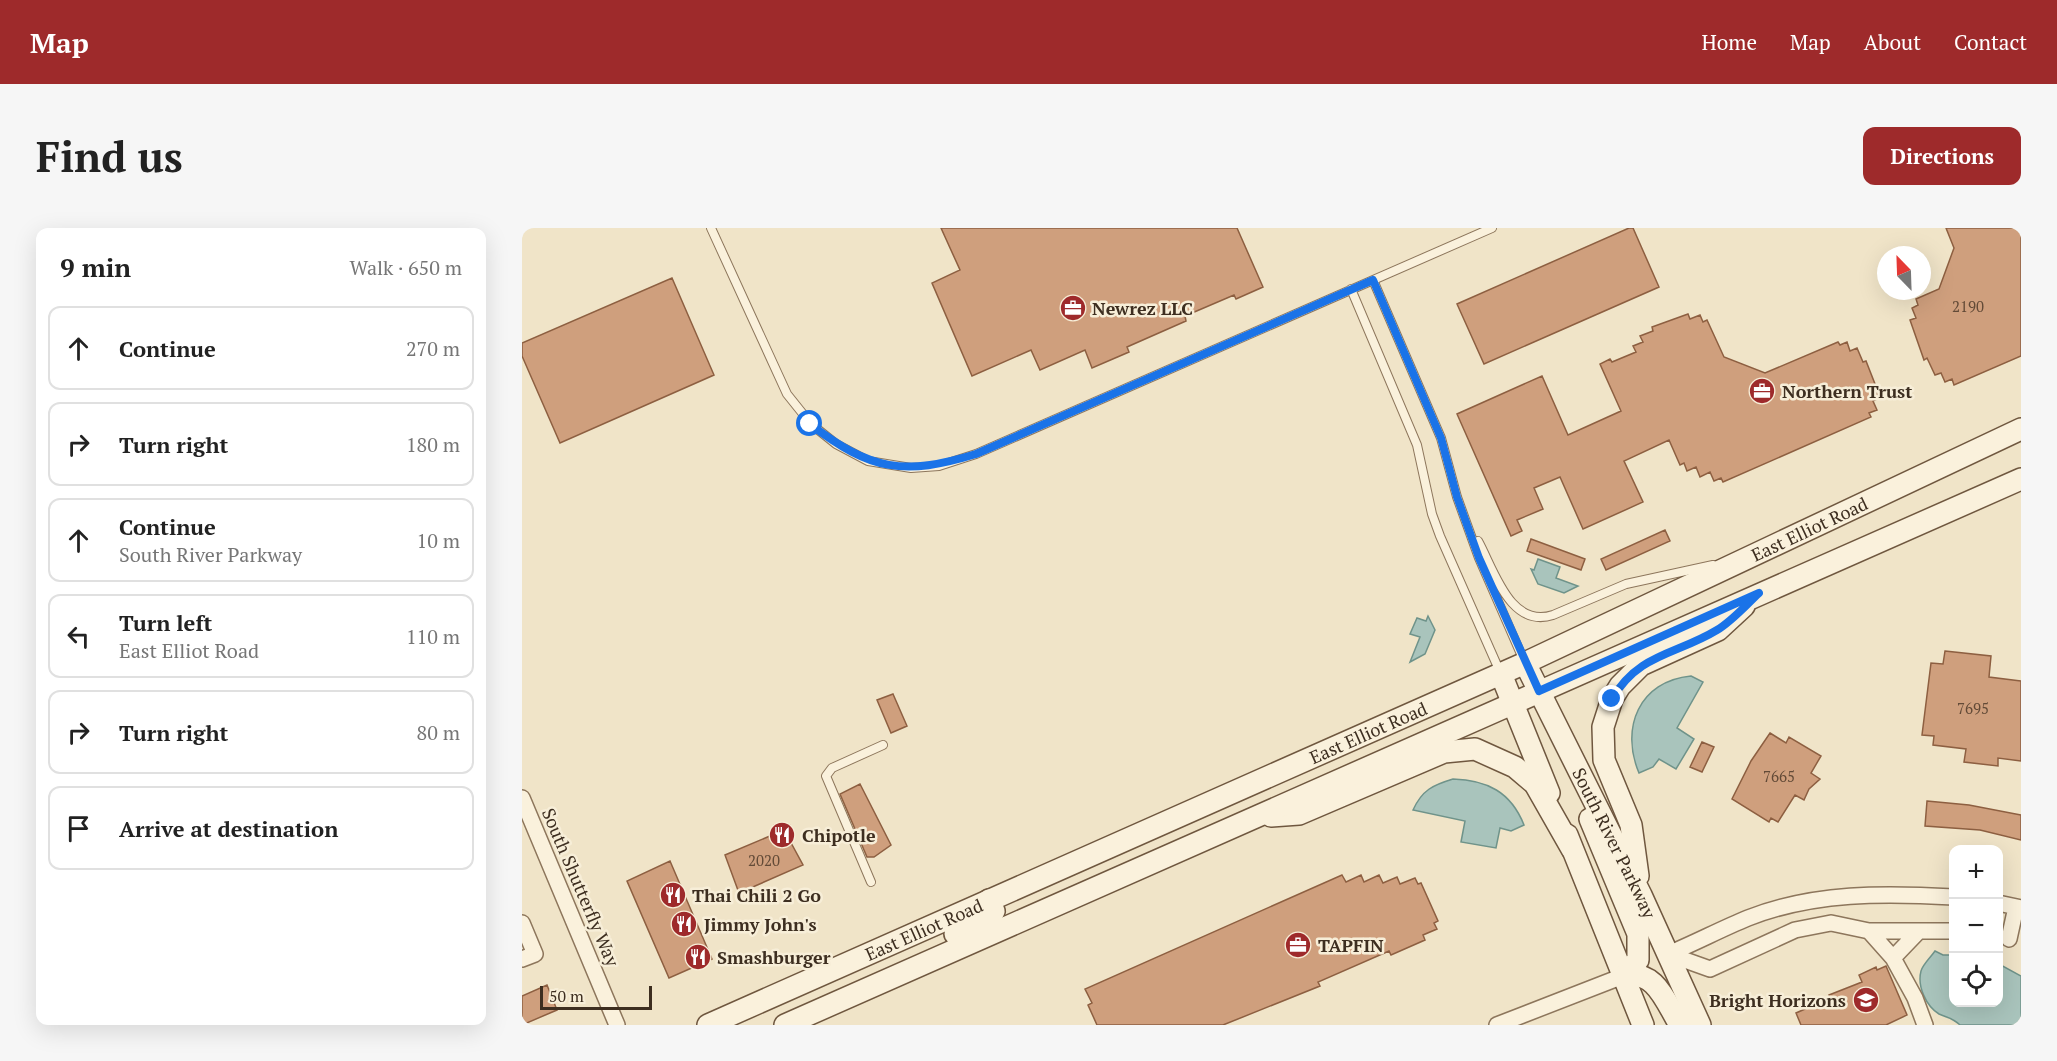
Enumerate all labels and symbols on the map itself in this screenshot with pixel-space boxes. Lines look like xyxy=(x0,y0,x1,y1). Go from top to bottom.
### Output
north arrow xyxy=(1877,246,1931,300)
office icon: Newrez LLC xyxy=(1058,293,1088,323)
place label: Newrez LLC xyxy=(1092,296,1193,320)
house number: 2190 xyxy=(1952,296,1984,316)
office icon: Northern Trust xyxy=(1747,376,1777,406)
place label: Northern Trust xyxy=(1782,379,1912,403)
route start xyxy=(796,410,822,436)
street label: East Elliot Road xyxy=(1747,491,1872,567)
route end xyxy=(1598,685,1624,711)
street label: East Elliot Road xyxy=(1306,696,1431,769)
house number: 7695 xyxy=(1957,698,1989,718)
street label: South River Parkway xyxy=(1567,764,1662,923)
house number: 7665 xyxy=(1763,766,1795,786)
street label: South Shutterfly Way xyxy=(537,804,626,971)
restaurant icon: Chipotle xyxy=(767,820,797,850)
place label: Chipotle xyxy=(802,823,876,847)
house number: 2020 xyxy=(748,850,780,870)
restaurant icon: Thai Chili 2 Go xyxy=(658,880,688,910)
place label: Thai Chili 2 Go xyxy=(692,883,821,907)
street label: East Elliot Road xyxy=(861,893,986,966)
restaurant icon: Jimmy John's xyxy=(669,909,699,939)
place label: Jimmy John's xyxy=(704,912,817,936)
office icon: TAPFIN xyxy=(1283,930,1313,960)
place label: TAPFIN xyxy=(1318,933,1384,957)
restaurant icon: Smashburger xyxy=(683,942,713,972)
place label: Smashburger xyxy=(717,945,831,969)
scale bar xyxy=(540,983,652,1010)
school or university icon: Bright Horizons xyxy=(1851,985,1881,1015)
place label: Bright Horizons xyxy=(1709,988,1846,1012)

